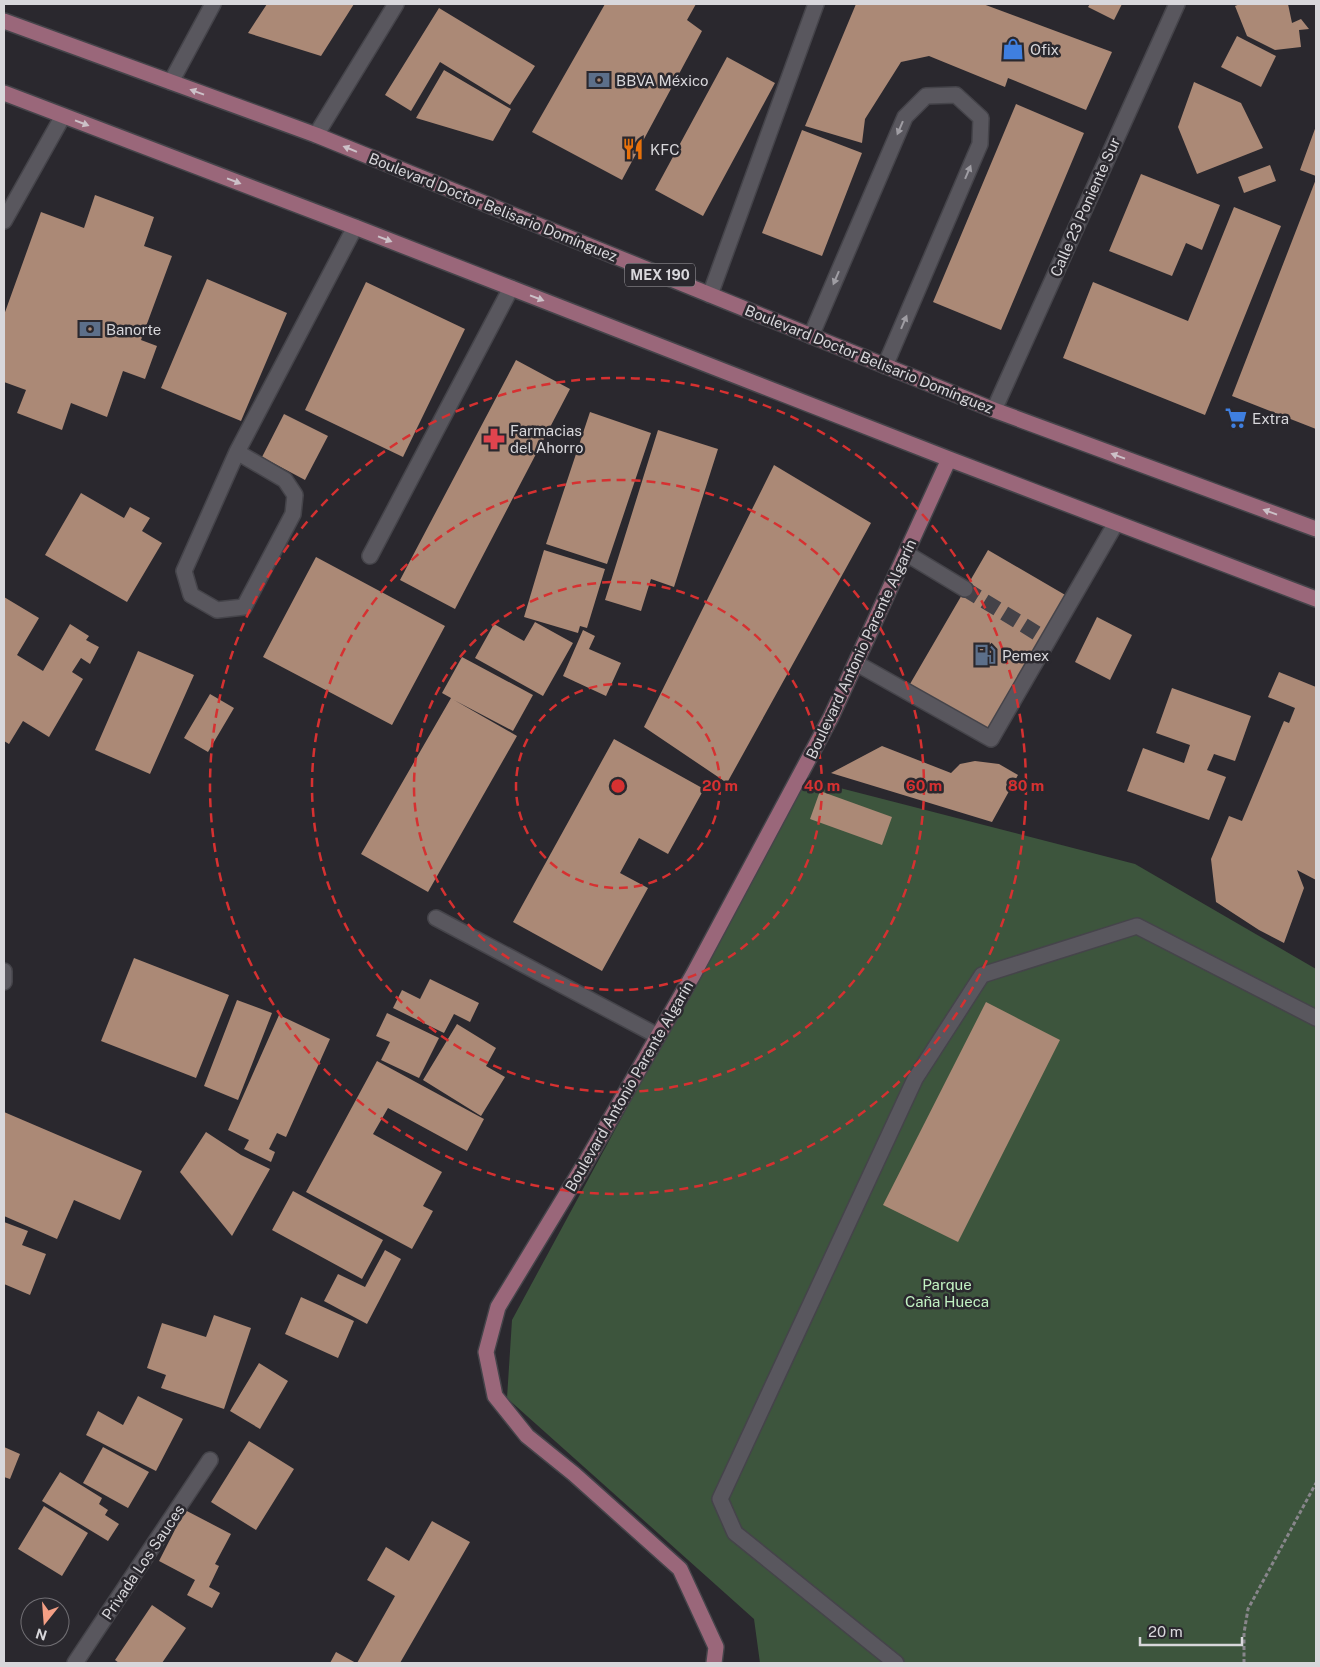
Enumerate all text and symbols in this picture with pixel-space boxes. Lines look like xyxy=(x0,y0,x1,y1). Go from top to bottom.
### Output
shop icon: Ofix xyxy=(1000,36,1026,62)
place label: Ofix xyxy=(1030,41,1059,58)
bank icon: BBVA México xyxy=(586,67,612,93)
place label: BBVA México xyxy=(616,72,708,89)
one-way arrow xyxy=(190,88,205,95)
one-way arrow xyxy=(75,119,90,127)
one-way arrow xyxy=(895,121,903,135)
street label: Calle 23 Poniente Sur xyxy=(1047,135,1123,279)
restaurant icon: KFC xyxy=(620,136,646,162)
place label: KFC xyxy=(650,141,679,158)
one-way arrow xyxy=(342,144,357,152)
street label: Boulevard Doctor Belisario Domínguez xyxy=(366,149,620,265)
one-way arrow xyxy=(964,165,972,179)
one-way arrow xyxy=(226,178,241,185)
one-way arrow xyxy=(378,235,393,243)
road number: MEX 190 xyxy=(625,264,695,286)
one-way arrow xyxy=(831,271,839,285)
one-way arrow xyxy=(530,294,545,302)
street label: Boulevard Doctor Belisario Domínguez xyxy=(742,301,996,417)
one-way arrow xyxy=(901,315,909,329)
bank icon: Banorte xyxy=(77,316,103,342)
place label: Banorte xyxy=(106,321,161,338)
supermarket icon: Extra xyxy=(1223,405,1249,431)
place label: Extra xyxy=(1252,410,1289,427)
place label: Farmacias del Ahorro xyxy=(510,422,584,456)
pharmacy icon: Farmacias del Ahorro xyxy=(481,426,507,452)
one-way arrow xyxy=(1110,452,1125,460)
one-way arrow xyxy=(1263,508,1278,515)
street label: Boulevard Antonio Parente Algarín xyxy=(803,536,919,762)
fuel station icon: Pemex xyxy=(972,642,998,668)
place label: Pemex xyxy=(1002,647,1049,664)
centre of rings xyxy=(609,777,627,795)
text: 20 m xyxy=(702,777,738,794)
text: 40 m xyxy=(804,777,840,794)
text: 60 m xyxy=(906,777,942,794)
text: 80 m xyxy=(1008,777,1044,794)
street label: Boulevard Antonio Parente Algarín xyxy=(562,978,696,1194)
park label: Parque Caña Hueca xyxy=(905,1276,989,1310)
street label: Privada Los Sauces xyxy=(98,1501,188,1623)
north arrow xyxy=(20,1597,70,1647)
scale bar xyxy=(1140,1614,1242,1646)
text: 20 m xyxy=(1148,1623,1183,1640)
text: N xyxy=(34,1625,49,1644)

